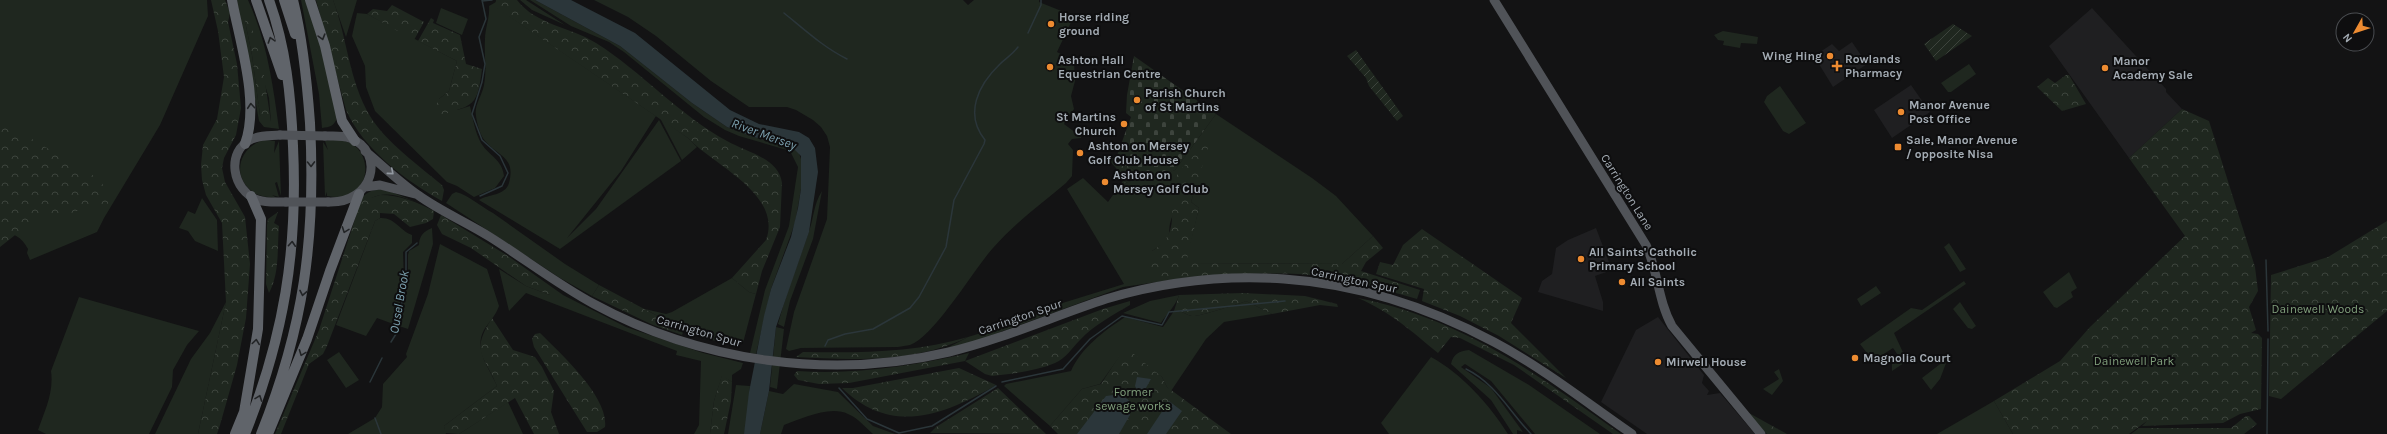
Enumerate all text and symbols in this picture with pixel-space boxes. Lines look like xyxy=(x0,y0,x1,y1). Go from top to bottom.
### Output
place label: Horse riding ground xyxy=(1059,10,1129,38)
north arrow xyxy=(2335,12,2375,52)
marker: Horse riding ground xyxy=(1046,19,1056,29)
text: N xyxy=(2340,31,2355,45)
one-way arrow xyxy=(317,33,326,40)
one-way arrow xyxy=(267,37,276,44)
place label: Wing Hing xyxy=(1762,49,1822,63)
marker: Wing Hing xyxy=(1825,51,1835,61)
place label: Rowlands Pharmacy xyxy=(1845,52,1902,80)
place label: Ashton Hall Equestrian Centre xyxy=(1058,53,1161,81)
place label: Manor Academy Sale xyxy=(2113,54,2193,82)
marker: Rowlands Pharmacy xyxy=(1832,61,1842,71)
marker: Ashton Hall Equestrian Centre xyxy=(1045,62,1055,72)
marker: Manor Academy Sale xyxy=(2100,63,2110,73)
place label: Parish Church of St Martins xyxy=(1145,86,1226,114)
marker: Parish Church of St Martins xyxy=(1132,95,1142,105)
place label: Manor Avenue Post Office xyxy=(1909,98,1990,126)
one-way arrow xyxy=(247,103,256,109)
marker: Manor Avenue Post Office xyxy=(1896,107,1906,117)
place label: St Martins Church xyxy=(1056,110,1116,138)
water label: River Mersey xyxy=(729,115,799,153)
marker: St Martins Church xyxy=(1119,119,1129,129)
place label: Sale, Manor Avenue / opposite Nisa xyxy=(1906,133,2018,161)
place label: Ashton on Mersey Golf Club House xyxy=(1088,139,1189,167)
marker: Sale, Manor Avenue / opposite Nisa xyxy=(1893,142,1903,152)
marker: Ashton on Mersey Golf Club House xyxy=(1075,148,1085,158)
street label: Carrington Lane xyxy=(1598,151,1656,233)
one-way arrow xyxy=(307,161,316,167)
one-way arrow xyxy=(386,168,393,175)
place label: Ashton on Mersey Golf Club xyxy=(1113,168,1209,196)
marker: Ashton on Mersey Golf Club xyxy=(1100,177,1110,187)
one-way arrow xyxy=(341,226,349,233)
one-way arrow xyxy=(288,241,297,247)
place label: All Saints' Catholic Primary School xyxy=(1589,245,1697,273)
marker: All Saints' Catholic Primary School xyxy=(1576,254,1586,264)
street label: Carrington Spur xyxy=(1310,264,1399,296)
water label: Ousel Brook xyxy=(386,269,412,335)
place label: All Saints xyxy=(1630,275,1685,289)
marker: All Saints xyxy=(1617,277,1627,287)
one-way arrow xyxy=(299,290,307,297)
street label: Carrington Spur xyxy=(976,296,1064,338)
park label: Dainewell Woods xyxy=(2272,302,2364,316)
street label: Carrington Spur xyxy=(655,312,744,350)
one-way arrow xyxy=(251,339,260,345)
one-way arrow xyxy=(299,349,307,356)
place label: Magnolia Court xyxy=(1863,351,1951,365)
marker: Magnolia Court xyxy=(1850,353,1860,363)
park label: Dainewell Park xyxy=(2094,354,2174,368)
place label: Mirwell House xyxy=(1666,355,1746,369)
marker: Mirwell House xyxy=(1653,357,1663,367)
park label: Former sewage works xyxy=(1095,385,1171,413)
one-way arrow xyxy=(254,394,263,401)

